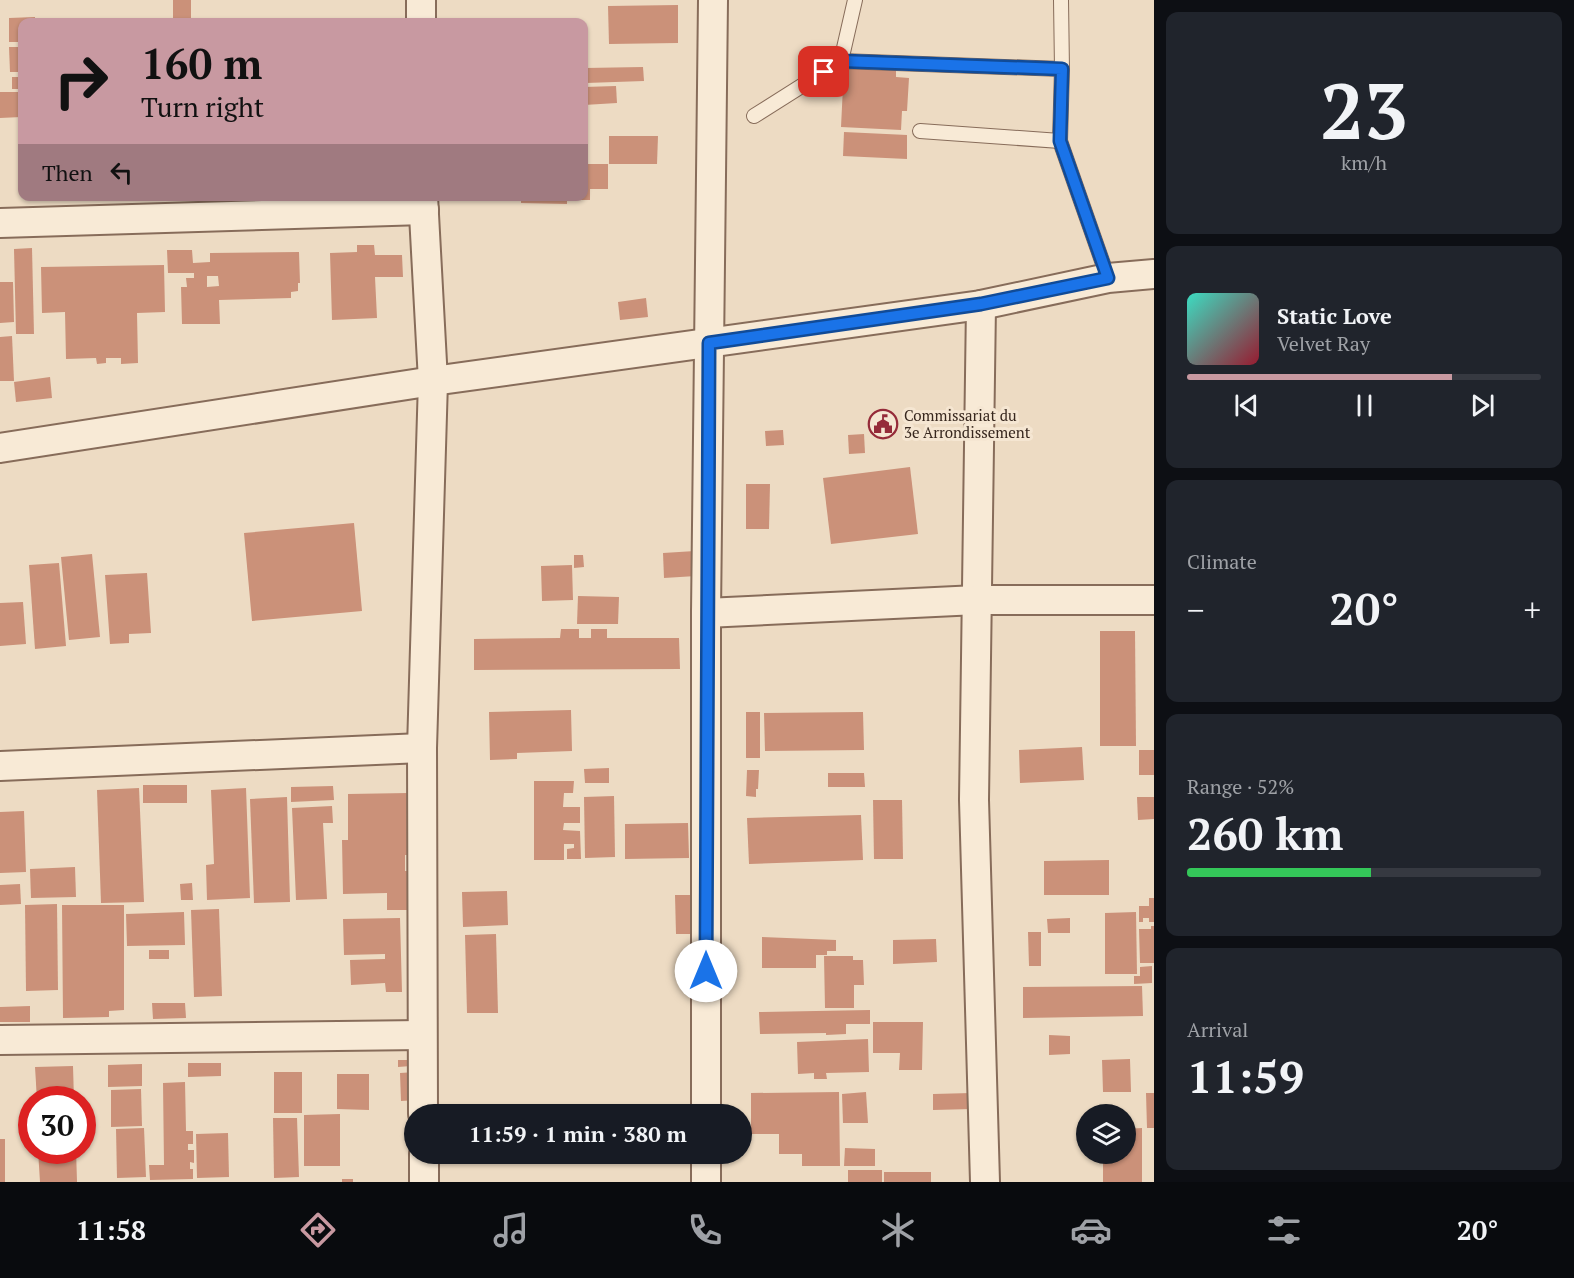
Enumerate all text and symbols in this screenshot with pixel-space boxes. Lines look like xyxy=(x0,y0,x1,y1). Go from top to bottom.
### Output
text: 160 m xyxy=(141,35,262,91)
icon: right xyxy=(42,42,120,120)
pin xyxy=(798,46,849,97)
icon: arrive xyxy=(807,55,840,88)
text: 23 xyxy=(1320,58,1408,161)
text: Turn right xyxy=(141,89,264,125)
text: km/h xyxy=(1341,149,1387,176)
icon: left xyxy=(105,156,138,189)
text: Then xyxy=(42,158,93,187)
text: Static Love xyxy=(1277,301,1392,330)
text: Velvet Ray xyxy=(1277,330,1370,357)
icon: previous xyxy=(1230,389,1263,422)
icon: pause xyxy=(1348,389,1381,422)
icon: next xyxy=(1466,389,1499,422)
place label: Commissariat du 3e Arrondissement xyxy=(904,405,1031,442)
public building icon: Commissariat du 3e Arrondissement xyxy=(867,408,899,440)
text: Climate xyxy=(1187,548,1257,575)
text: 20° xyxy=(1329,578,1399,638)
text: − xyxy=(1187,588,1205,631)
text: + xyxy=(1523,588,1541,631)
text: Range · 52% xyxy=(1187,773,1294,800)
text: 260 km xyxy=(1187,803,1343,863)
position arrow xyxy=(674,939,738,1003)
text: Arrival xyxy=(1187,1016,1248,1043)
text: 11:59 xyxy=(1187,1046,1304,1106)
speed limit sign: 30 xyxy=(18,1086,96,1164)
map controls xyxy=(1076,1104,1136,1164)
button: layers xyxy=(1076,1104,1136,1164)
text: 11:59 · 1 min · 380 m xyxy=(469,1119,687,1148)
icon: directions xyxy=(297,1209,339,1251)
icon: music xyxy=(490,1209,532,1251)
icon: phone xyxy=(684,1209,726,1251)
icon: climate xyxy=(877,1209,919,1251)
icon: car xyxy=(1070,1209,1112,1251)
icon: filters xyxy=(1263,1209,1305,1251)
text: 11:58 xyxy=(76,1212,146,1248)
text: 20° xyxy=(1457,1212,1498,1248)

